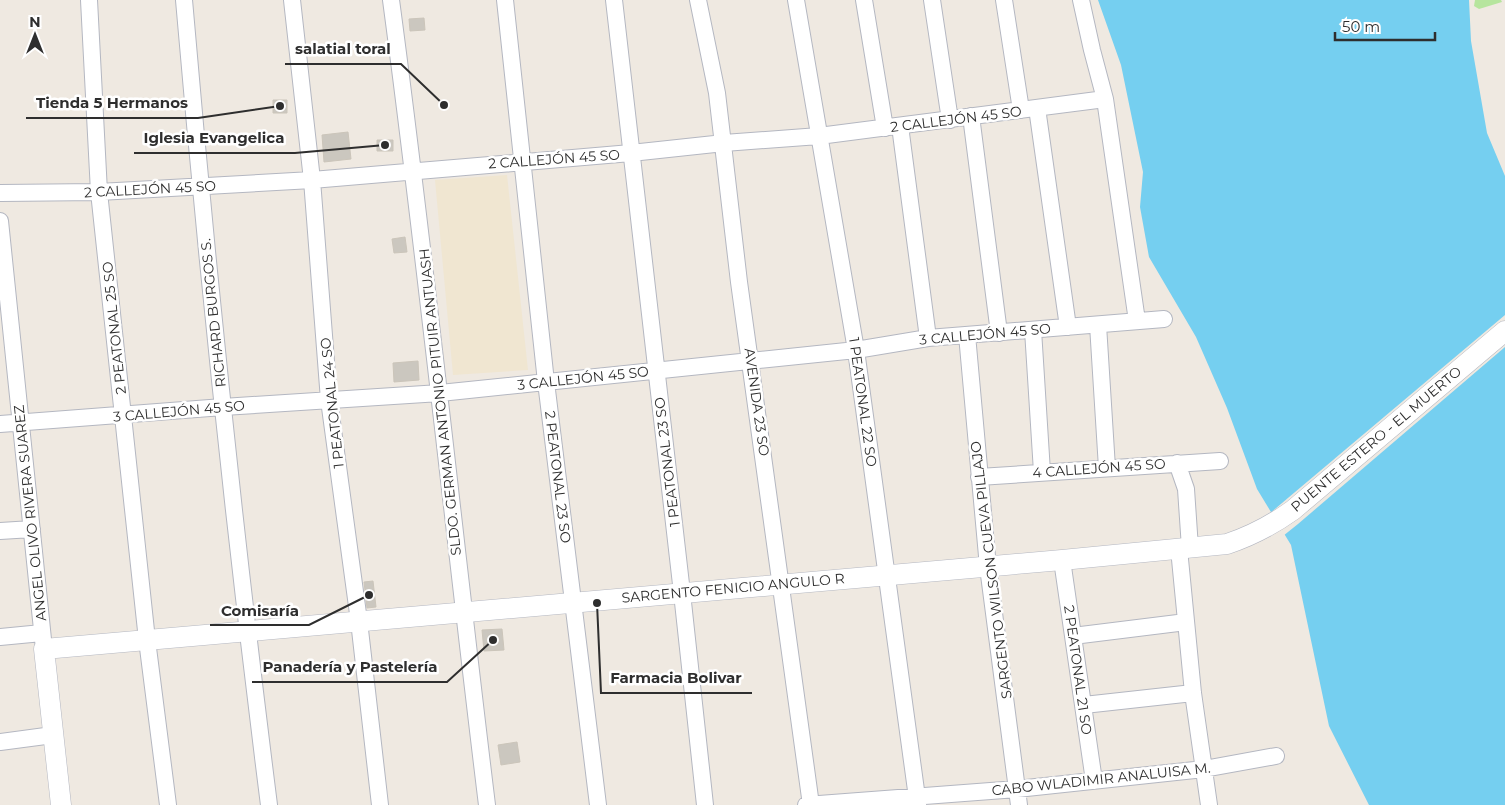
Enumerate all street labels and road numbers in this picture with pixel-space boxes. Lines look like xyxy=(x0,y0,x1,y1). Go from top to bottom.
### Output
street label: 2 CALLEJÓN 45 SO xyxy=(889,102,1023,136)
street label: 2 CALLEJÓN 45 SO xyxy=(487,145,621,173)
street label: 2 CALLEJÓN 45 SO xyxy=(84,177,217,201)
street label: RICHARD BURGOS S. xyxy=(196,238,230,388)
street label: SLDO. GERMAN ANTONIO PITUIR ANTUASH xyxy=(415,248,465,556)
street label: 2 PEATONAL 25 SO xyxy=(98,261,130,395)
street label: 3 CALLEJÓN 45 SO xyxy=(918,319,1052,349)
street label: 1 PEATONAL 24 SO xyxy=(316,336,348,469)
street label: 1 PEATONAL 22 SO xyxy=(845,336,881,468)
street label: AVENIDA 23 SO xyxy=(740,347,774,458)
street label: 3 CALLEJÓN 45 SO xyxy=(516,362,650,394)
street label: PUENTE ESTERO - EL MUERTO xyxy=(1287,362,1465,516)
street label: 3 CALLEJÓN 45 SO xyxy=(112,396,246,426)
street label: 1 PEATONAL 23 SO xyxy=(650,396,684,528)
street label: ANGEL OLIVO RIVERA SUAREZ xyxy=(10,404,50,622)
street label: 2 PEATONAL 23 SO xyxy=(541,410,575,544)
street label: SARGENTO WILSON CUEVA PILLAJO xyxy=(966,440,1016,700)
street label: 4 CALLEJÓN 45 SO xyxy=(1032,454,1166,482)
street label: SARGENTO FENICIO ANGULO R xyxy=(621,569,845,607)
street label: 2 PEATONAL 21 SO xyxy=(1060,604,1096,736)
street label: CABO WLADIMIR ANALUISA M. xyxy=(991,759,1211,799)

